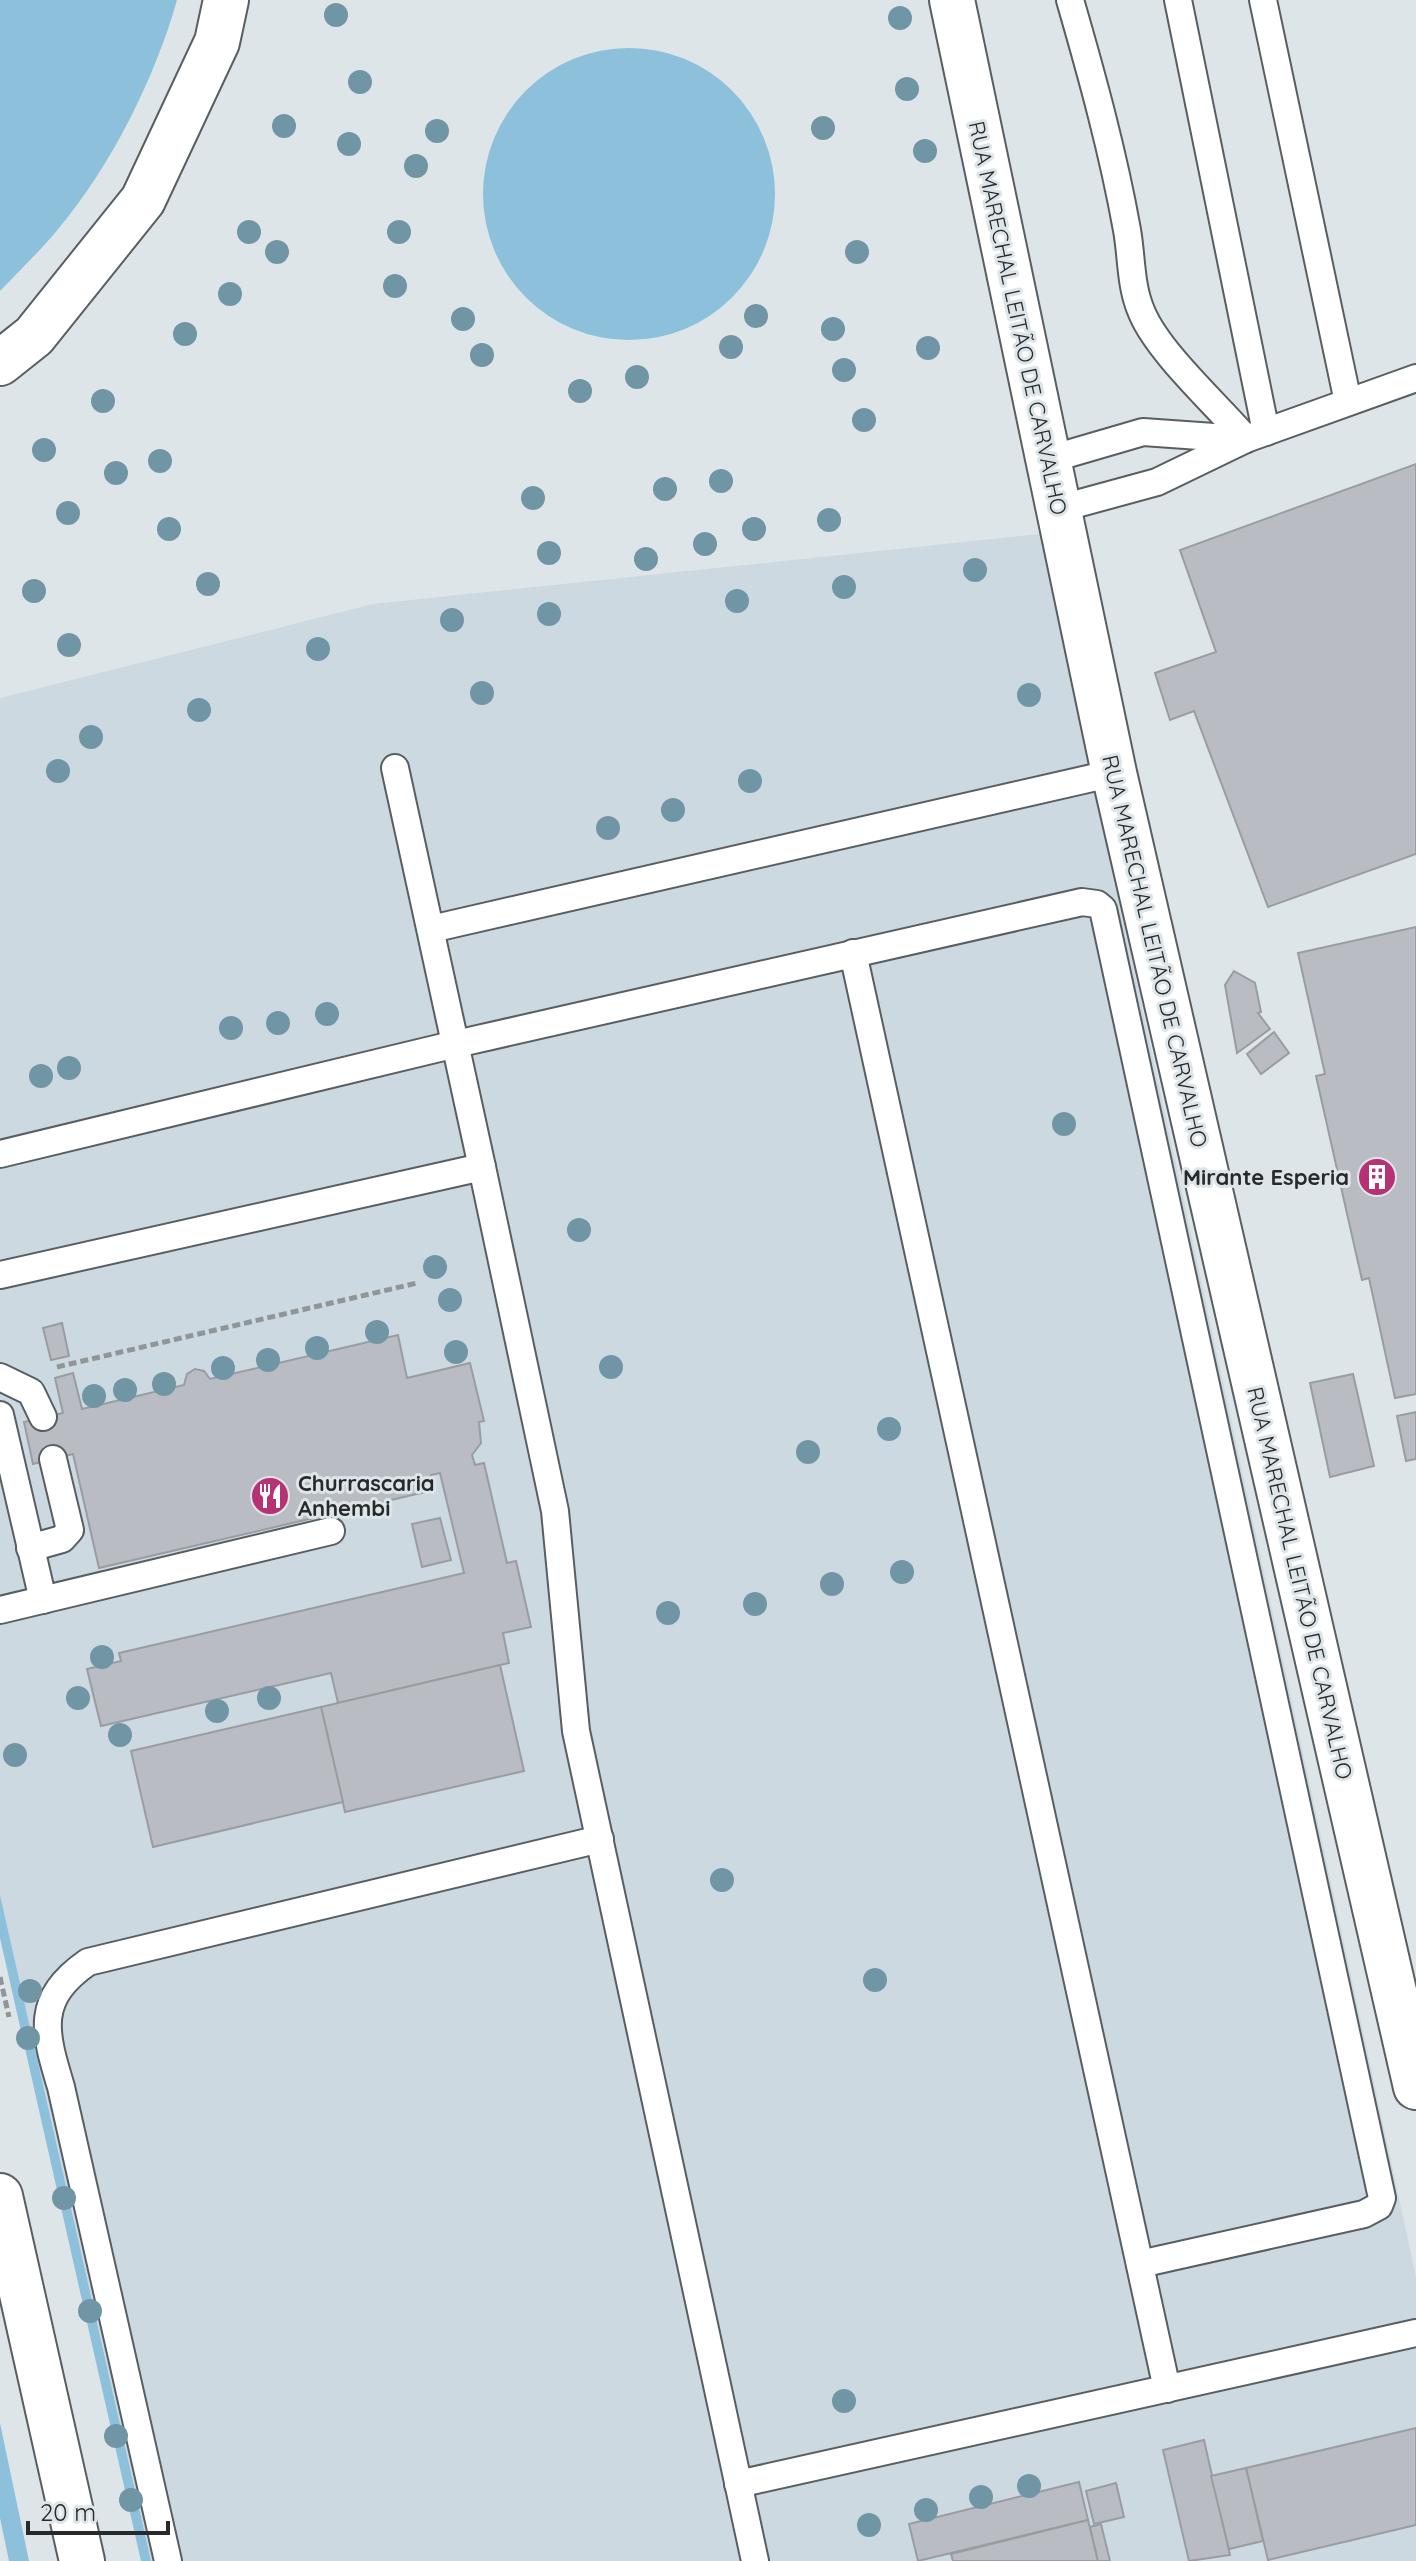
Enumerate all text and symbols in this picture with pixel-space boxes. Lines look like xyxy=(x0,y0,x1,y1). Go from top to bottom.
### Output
street label: RUA MARECHAL LEITÃO DE CARVALHO xyxy=(963,118,1073,518)
street label: RUA MARECHAL LEITÃO DE CARVALHO xyxy=(1096,752,1214,1150)
building icon: Mirante Esperia xyxy=(1356,1156,1398,1198)
place label: Mirante Esperia xyxy=(1183,1163,1349,1191)
street label: RUA MARECHAL LEITÃO DE CARVALHO xyxy=(1241,1384,1359,1782)
place label: Churrascaria Anhembi xyxy=(298,1469,435,1522)
restaurant icon: Churrascaria Anhembi xyxy=(249,1475,291,1517)
scale bar xyxy=(28,2485,168,2535)
text: 20 m xyxy=(40,2497,96,2527)

